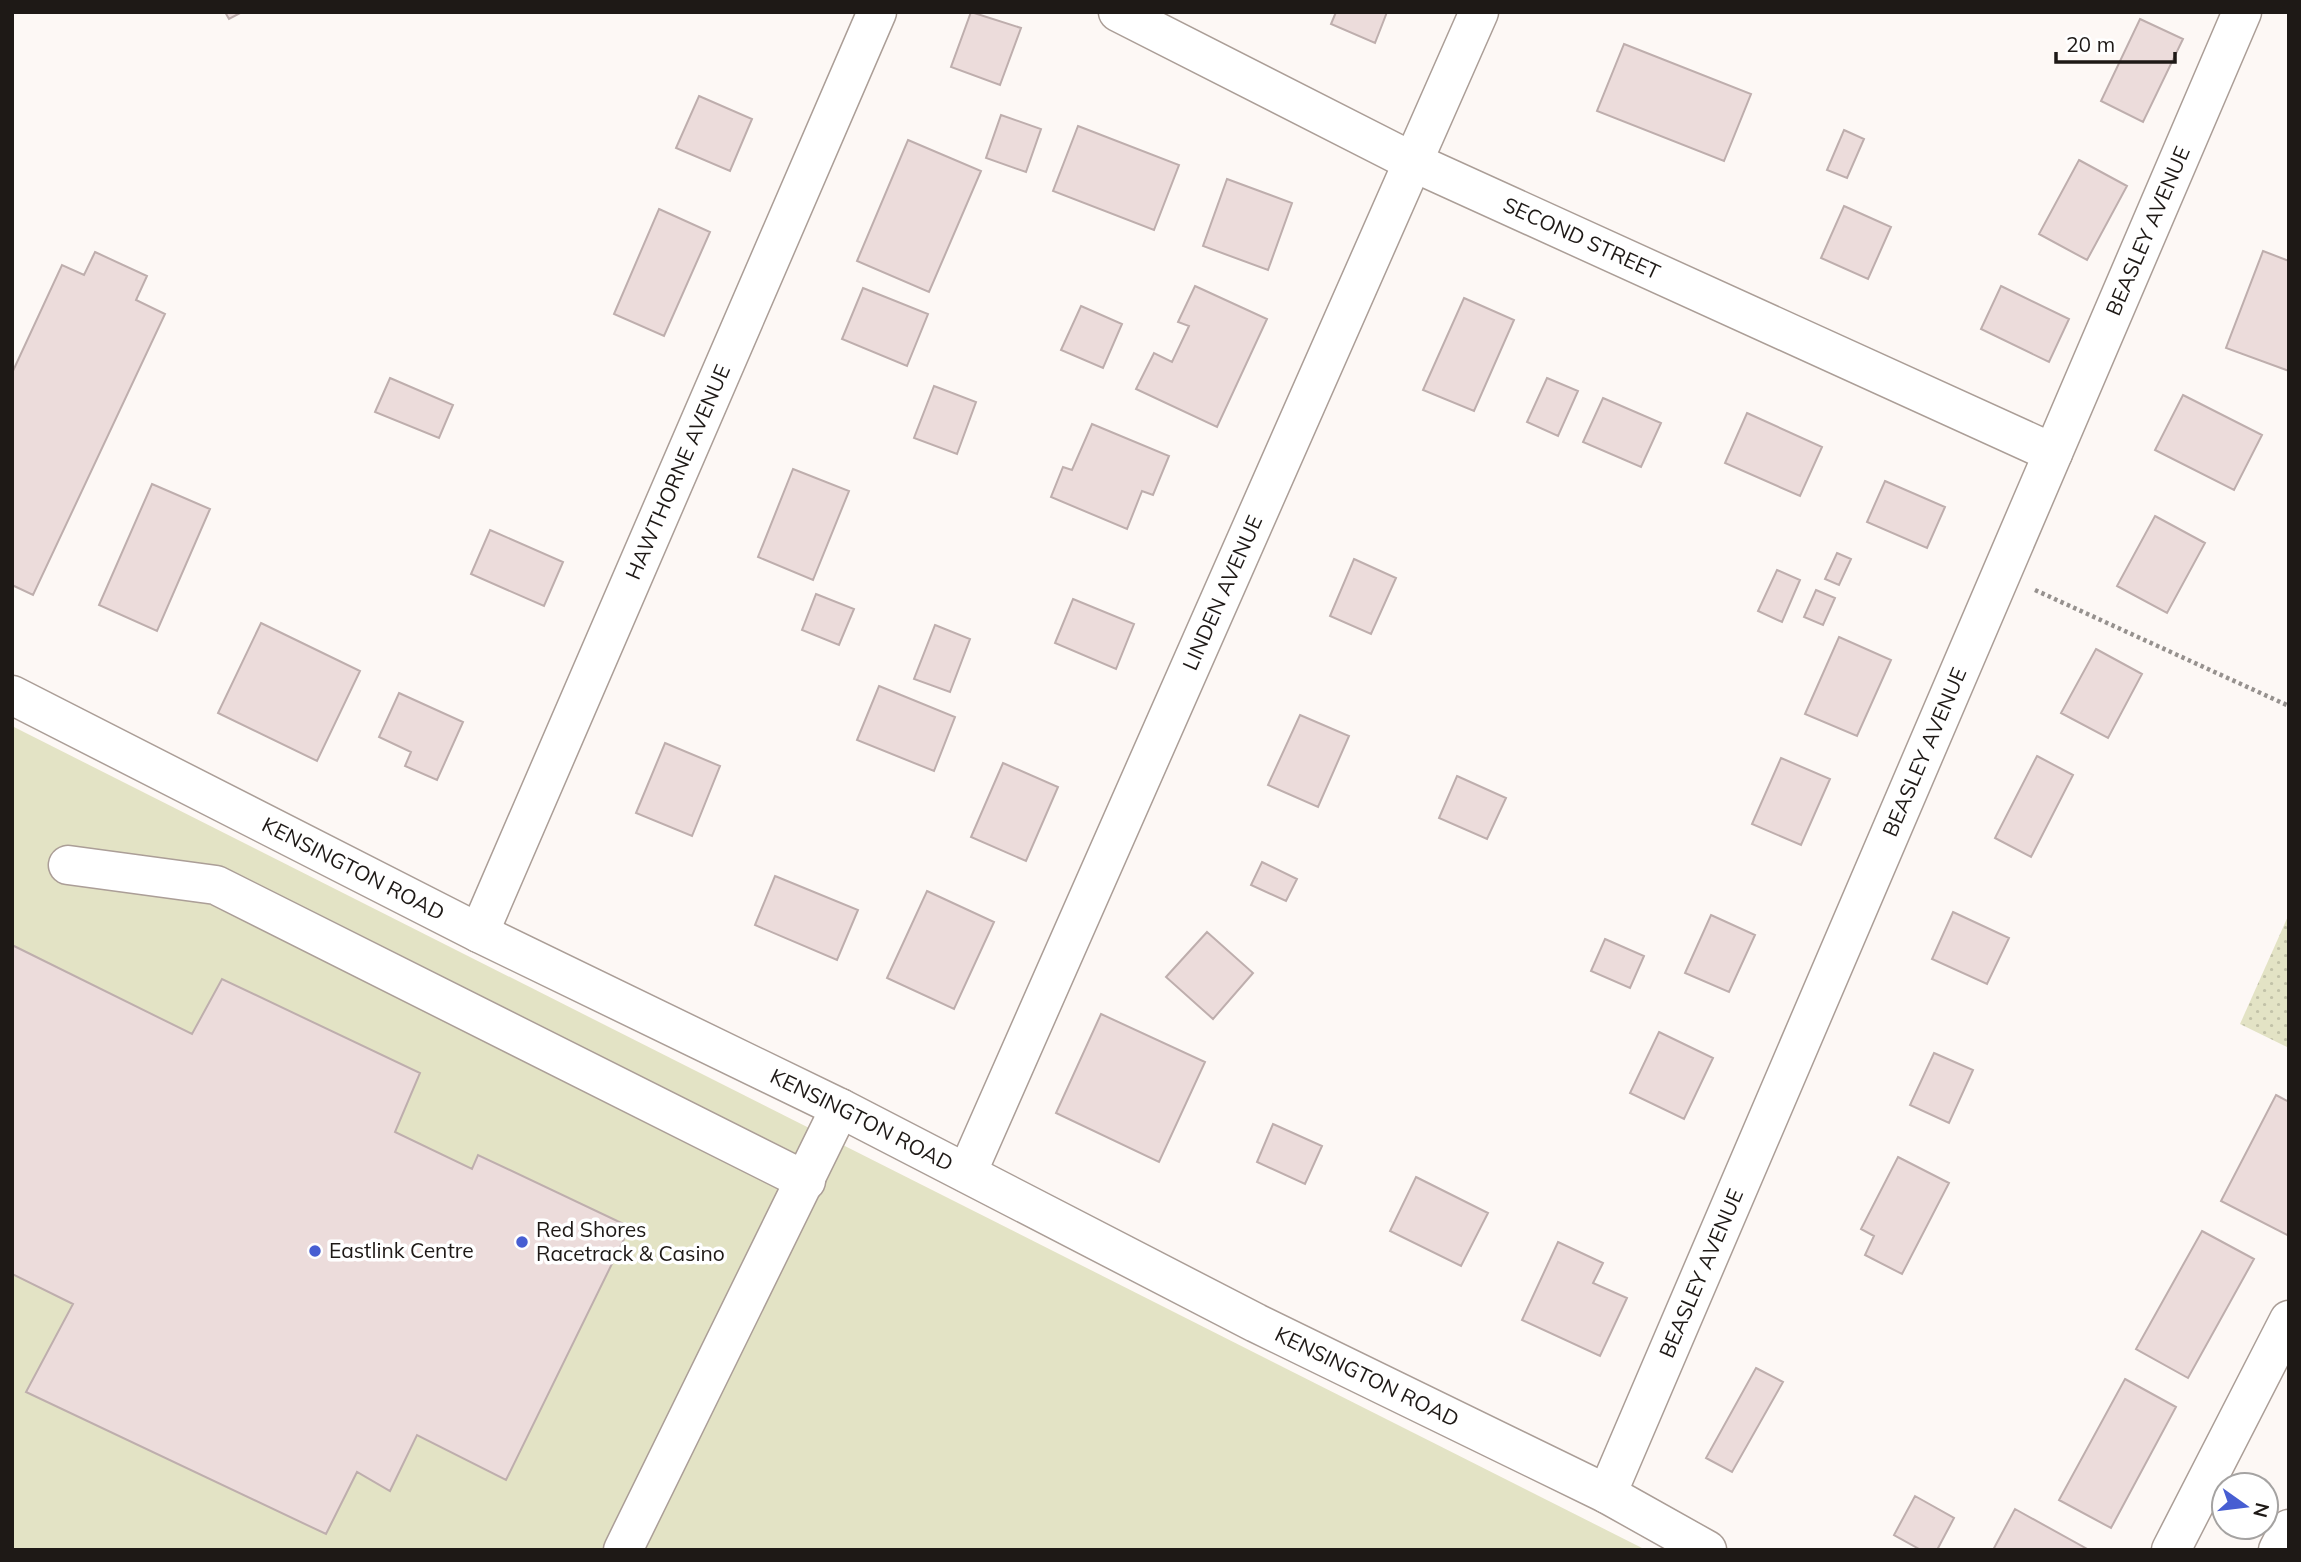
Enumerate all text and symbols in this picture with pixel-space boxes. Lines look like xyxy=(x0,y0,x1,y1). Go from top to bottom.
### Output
scale bar xyxy=(2056,21,2175,65)
text: 20 m xyxy=(2066,31,2115,57)
street label: BEASLEY AVENUE xyxy=(2100,142,2195,319)
street label: SECOND STREET xyxy=(1499,191,1665,285)
street label: HAWTHORNE AVENUE xyxy=(619,360,735,583)
street label: LINDEN AVENUE xyxy=(1176,511,1267,674)
street label: BEASLEY AVENUE xyxy=(1876,663,1972,840)
street label: KENSINGTON ROAD xyxy=(258,811,449,925)
street label: KENSINGTON ROAD xyxy=(766,1062,958,1176)
street label: BEASLEY AVENUE xyxy=(1653,1185,1748,1361)
place label: Red Shores Racetrack & Casino xyxy=(536,1216,725,1266)
marker: Red Shores Racetrack & Casino xyxy=(514,1234,530,1250)
place label: Eastlink Centre xyxy=(329,1237,474,1263)
marker: Eastlink Centre xyxy=(307,1243,323,1259)
street label: KENSINGTON ROAD xyxy=(1271,1320,1464,1432)
north arrow xyxy=(2210,1471,2280,1541)
text: N xyxy=(2248,1500,2275,1520)

